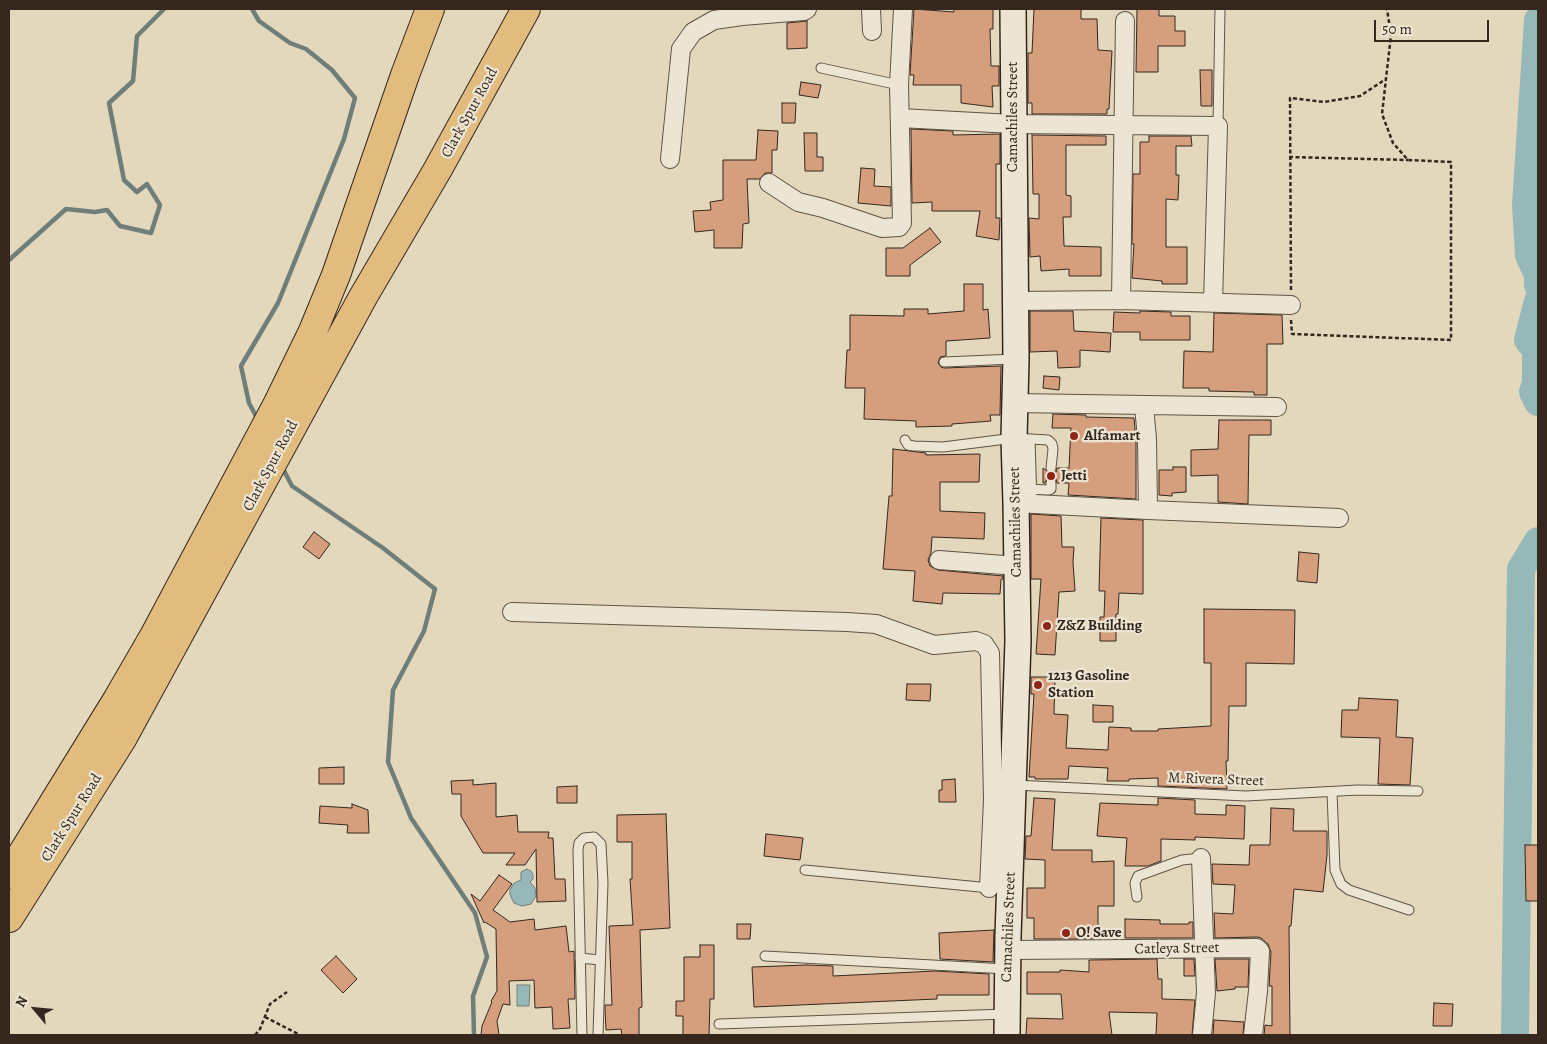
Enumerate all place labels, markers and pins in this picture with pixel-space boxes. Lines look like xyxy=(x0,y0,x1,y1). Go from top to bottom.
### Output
place label: Alfamart xyxy=(1084,427,1140,445)
marker: Alfamart xyxy=(1068,430,1080,442)
place label: Jetti xyxy=(1061,467,1087,485)
marker: Jetti xyxy=(1045,470,1057,482)
place label: Z&Z Building xyxy=(1057,617,1142,635)
marker: Z&Z Building xyxy=(1041,620,1053,632)
place label: 1213 Gasoline Station xyxy=(1048,667,1129,702)
marker: 1213 Gasoline Station xyxy=(1032,679,1044,691)
place label: O! Save xyxy=(1076,924,1122,942)
marker: O! Save xyxy=(1060,927,1072,939)

